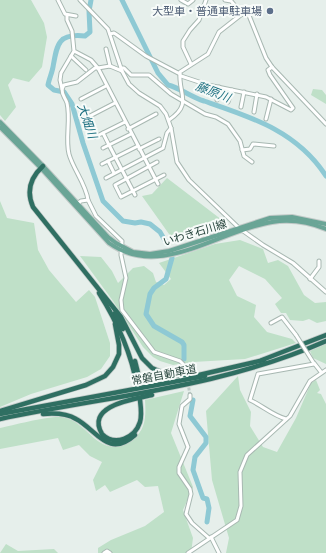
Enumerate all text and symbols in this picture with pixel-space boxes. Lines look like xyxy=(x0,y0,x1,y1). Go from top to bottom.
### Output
place label: 大型車・普通車駐車場 xyxy=(152,5,262,18)
marker: 大型車・普通車駐車場 xyxy=(265,6,275,16)
water label: 藤原川 xyxy=(194,79,234,106)
water label: 大畑川 xyxy=(75,102,100,142)
street label: いわき石川線 xyxy=(162,217,228,249)
street label: 常磐自動車道 xyxy=(130,362,198,388)

